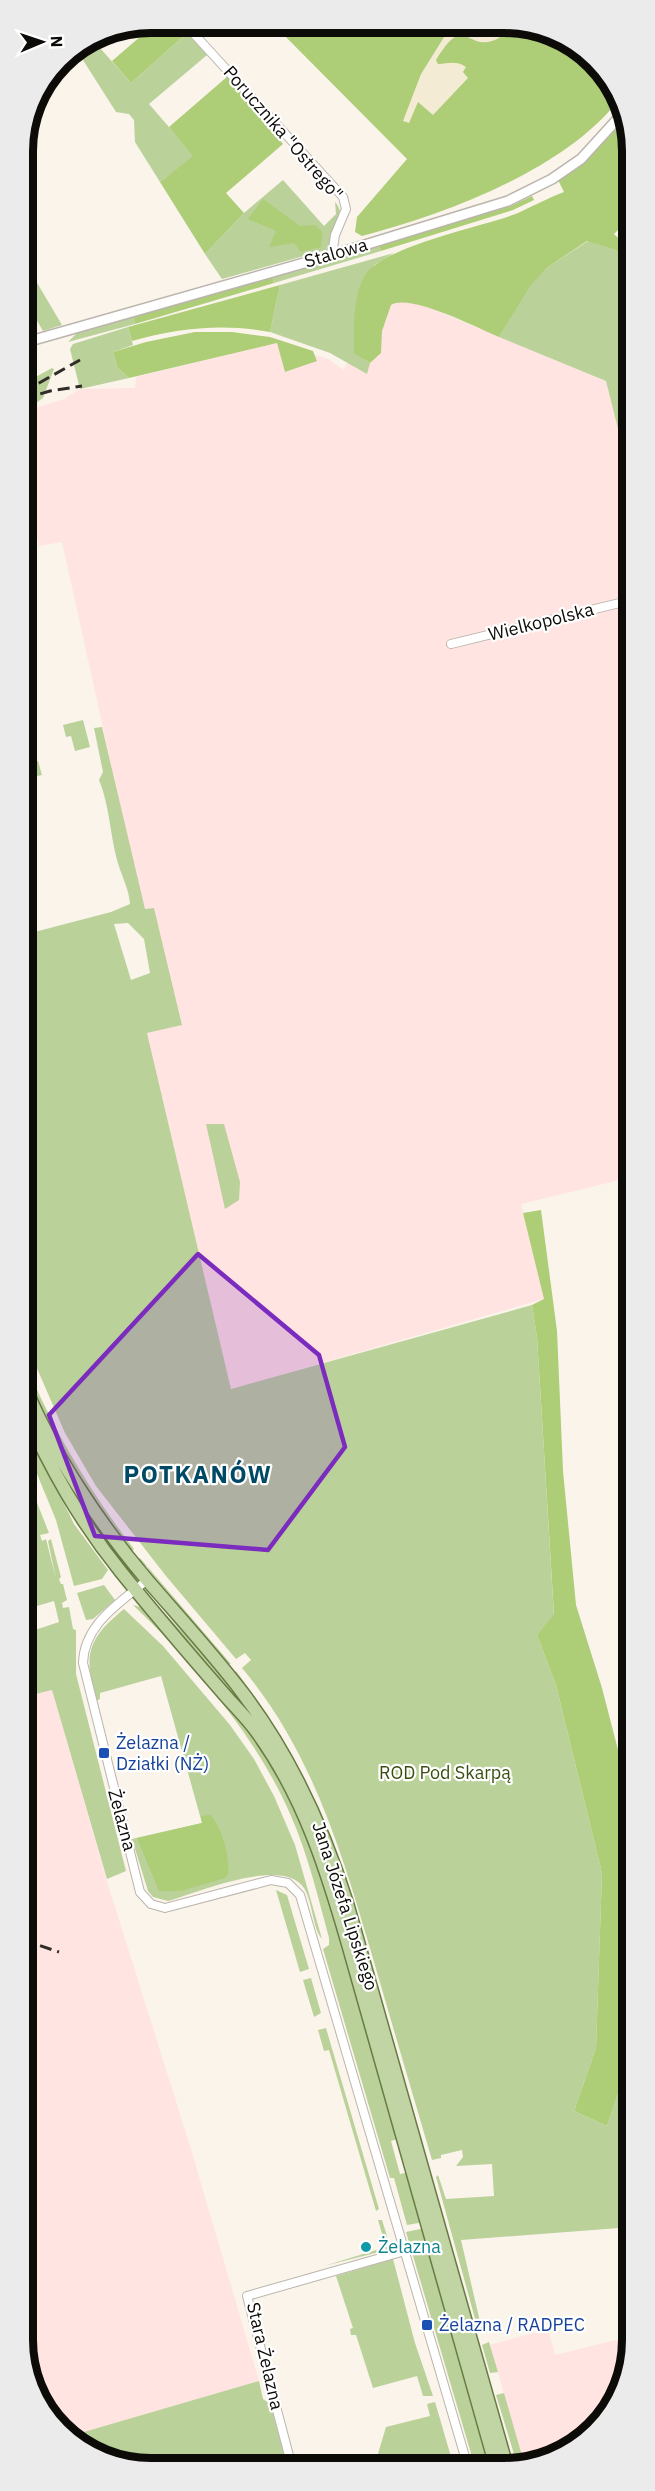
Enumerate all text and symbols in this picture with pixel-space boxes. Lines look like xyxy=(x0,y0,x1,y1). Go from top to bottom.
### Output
north arrow xyxy=(12,12,72,72)
text: N xyxy=(47,35,67,48)
street label: Porucznika "Ostrego" xyxy=(219,61,348,205)
street label: Stalowa xyxy=(302,232,370,272)
street label: Wielkopolska xyxy=(486,597,596,646)
district label: POTKANÓW xyxy=(124,1458,272,1490)
place label: Żelazna / Działki (NŻ) xyxy=(116,1731,209,1775)
marker: Żelazna / Działki (NŻ) xyxy=(97,1746,111,1760)
park label: ROD Pod Skarpą xyxy=(379,1761,511,1784)
street label: Żelazna xyxy=(103,1786,142,1854)
street label: Jana Józefa Lipskiego xyxy=(307,1819,384,1993)
place label: Żelazna xyxy=(378,2235,441,2258)
marker: Żelazna xyxy=(359,2240,373,2254)
street label: Stara Żelazna xyxy=(242,2300,289,2412)
place label: Żelazna / RADPEC xyxy=(439,2313,585,2336)
marker: Żelazna / RADPEC xyxy=(420,2318,434,2332)

